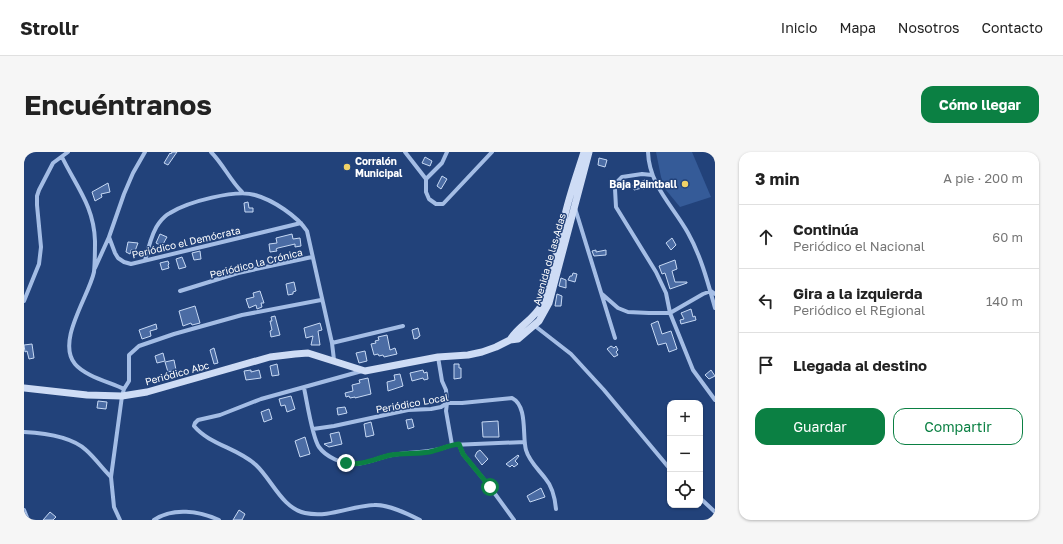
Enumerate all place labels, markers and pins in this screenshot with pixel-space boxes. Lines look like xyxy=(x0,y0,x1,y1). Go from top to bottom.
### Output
place label: Corralón Municipal xyxy=(355,155,403,179)
marker: Corralón Municipal xyxy=(342,162,352,172)
place label: Baja Paintball xyxy=(609,178,678,190)
marker: Baja Paintball xyxy=(680,179,690,189)

